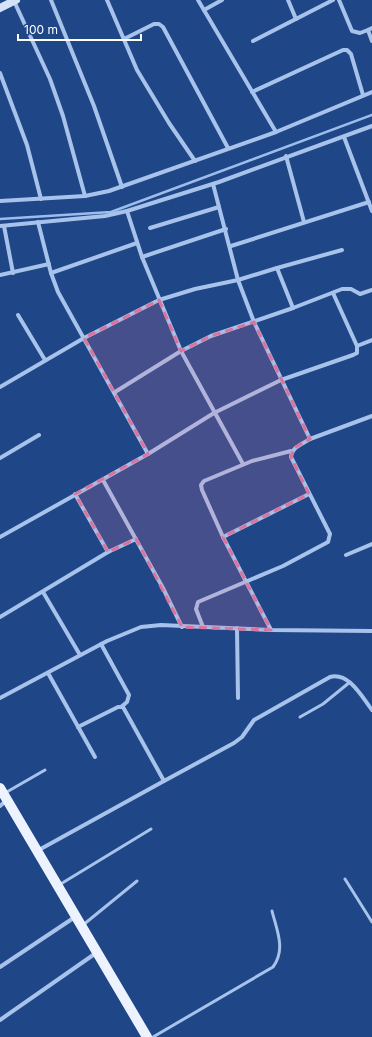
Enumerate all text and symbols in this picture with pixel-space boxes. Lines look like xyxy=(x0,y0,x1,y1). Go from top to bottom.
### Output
scale bar xyxy=(18,16,141,42)
text: 100 m xyxy=(24,22,58,37)

